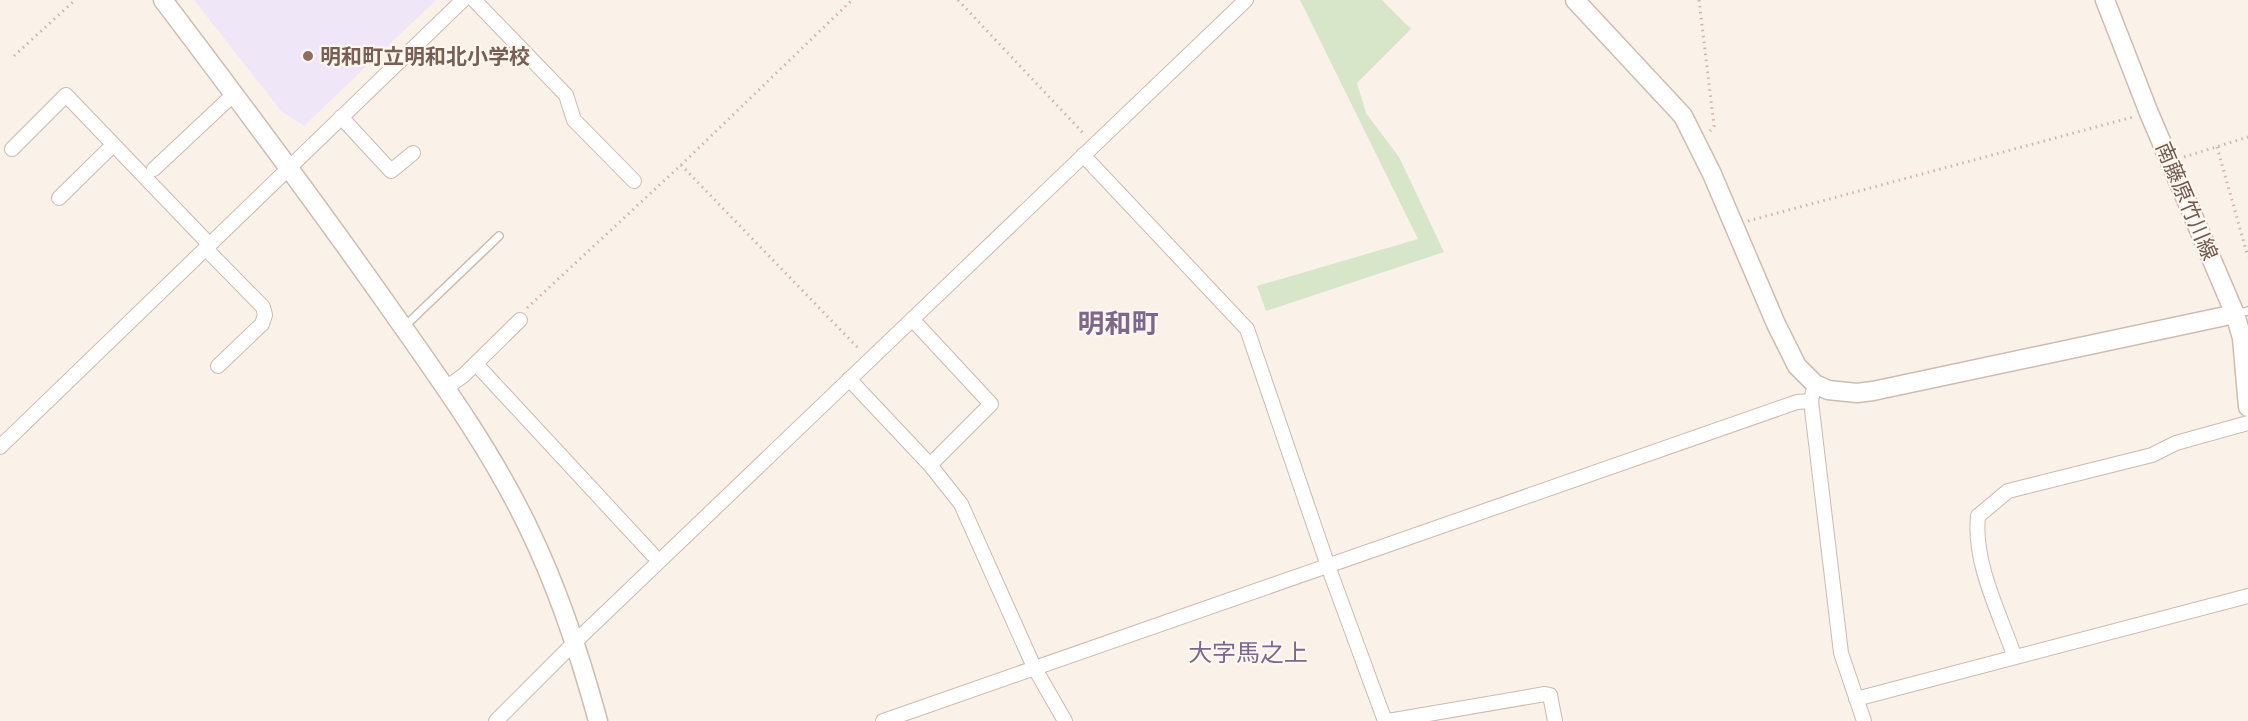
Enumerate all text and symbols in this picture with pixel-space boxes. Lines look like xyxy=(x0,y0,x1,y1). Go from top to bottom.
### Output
place label: 明和町立明和北小学校 xyxy=(320,45,530,68)
marker: 明和町立明和北小学校 xyxy=(301,49,315,63)
street label: 南藤原竹川線 xyxy=(2152,139,2222,263)
district label: 明和町 xyxy=(1078,309,1159,339)
district label: 大字馬之上 xyxy=(1188,639,1308,666)

